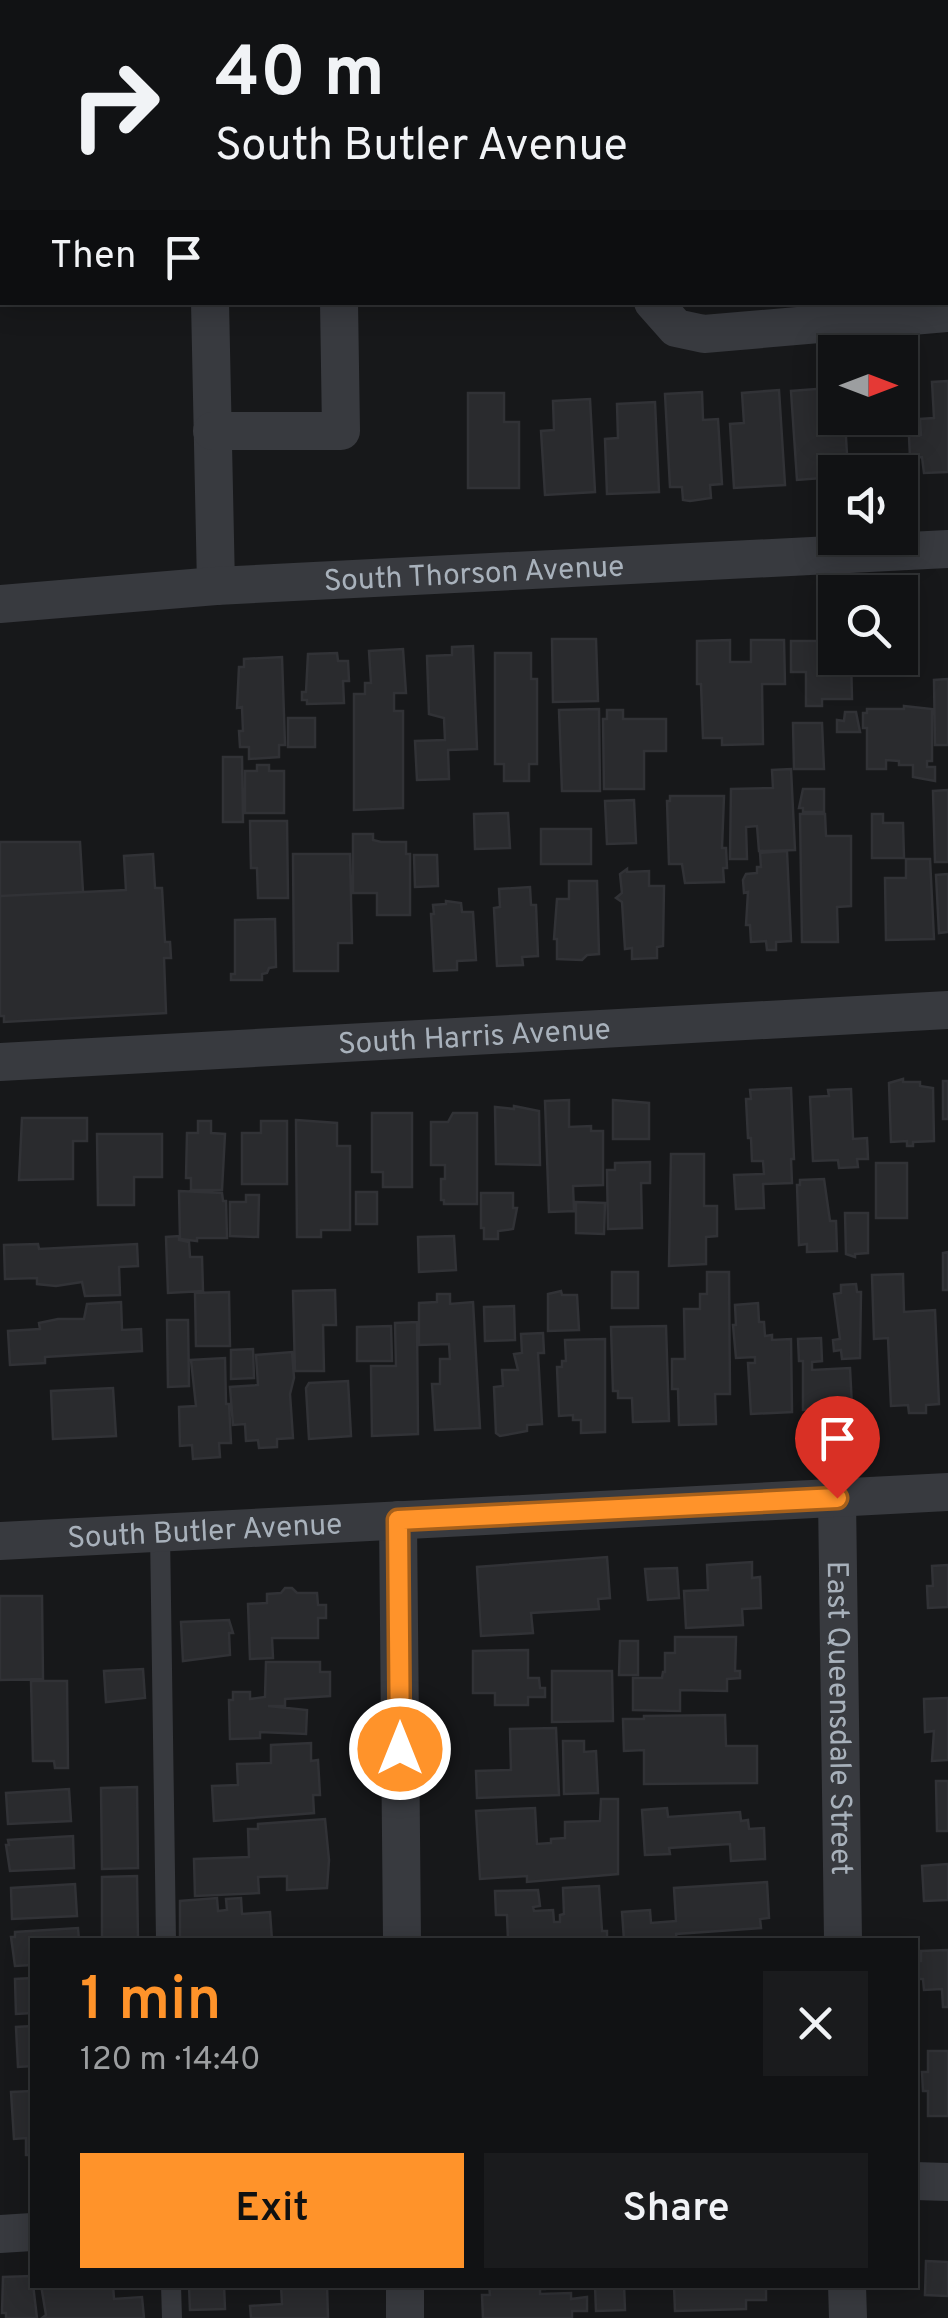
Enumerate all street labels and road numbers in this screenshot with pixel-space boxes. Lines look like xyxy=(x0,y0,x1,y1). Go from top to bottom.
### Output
street label: South Thorson Avenue xyxy=(323,549,625,602)
street label: South Harris Avenue xyxy=(337,1013,612,1064)
street label: South Butler Avenue xyxy=(66,1507,343,1558)
street label: East Queensdale Street xyxy=(817,1560,858,1876)

